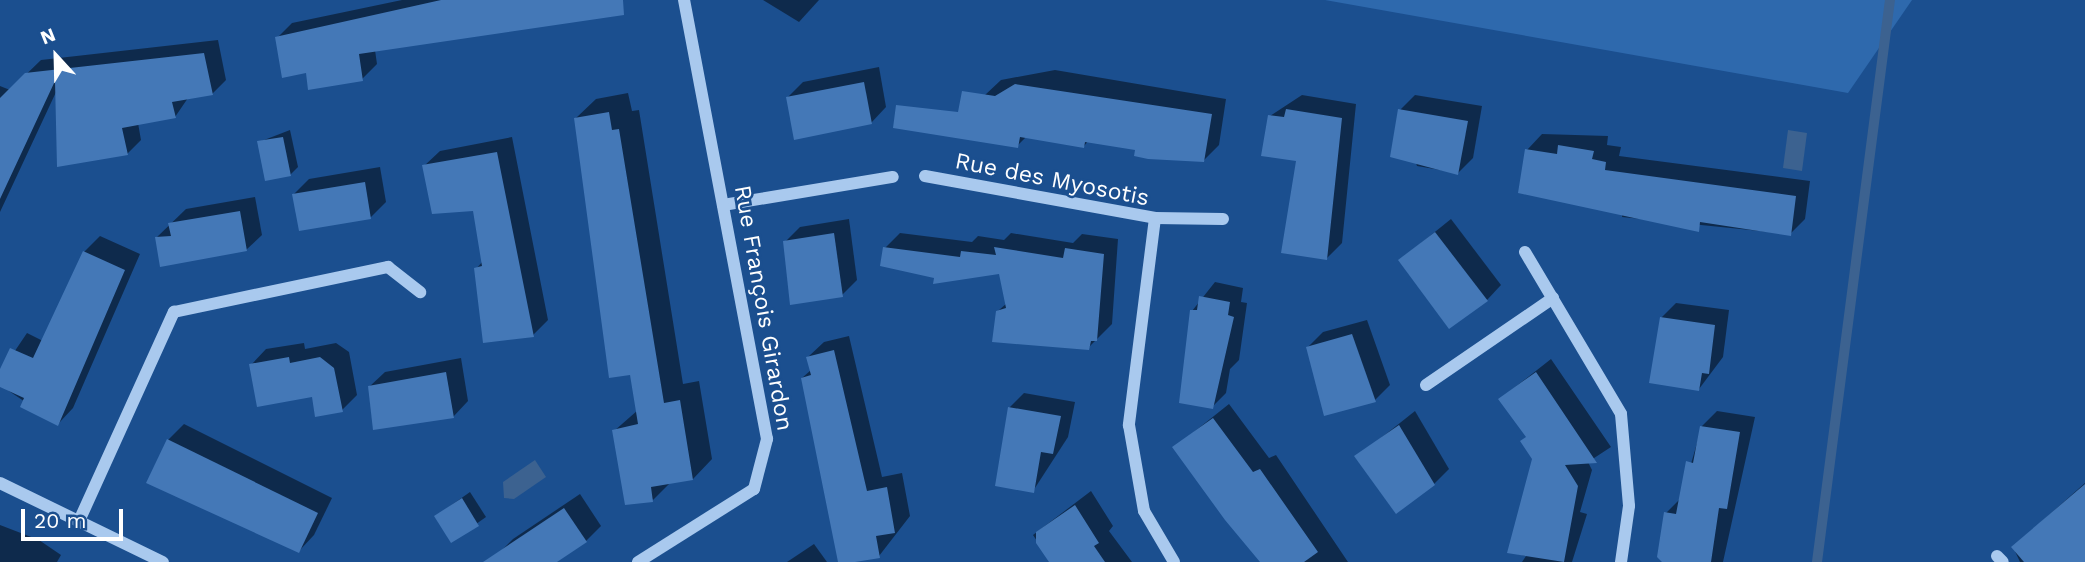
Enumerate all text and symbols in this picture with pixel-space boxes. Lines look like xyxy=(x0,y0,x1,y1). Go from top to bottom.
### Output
north arrow xyxy=(21,21,91,91)
text: N xyxy=(37,23,59,49)
street label: Rue des Myosotis xyxy=(953,148,1151,212)
street label: Rue François Girardon xyxy=(728,183,798,433)
scale bar xyxy=(24,496,126,540)
text: 20 m xyxy=(34,508,86,533)

